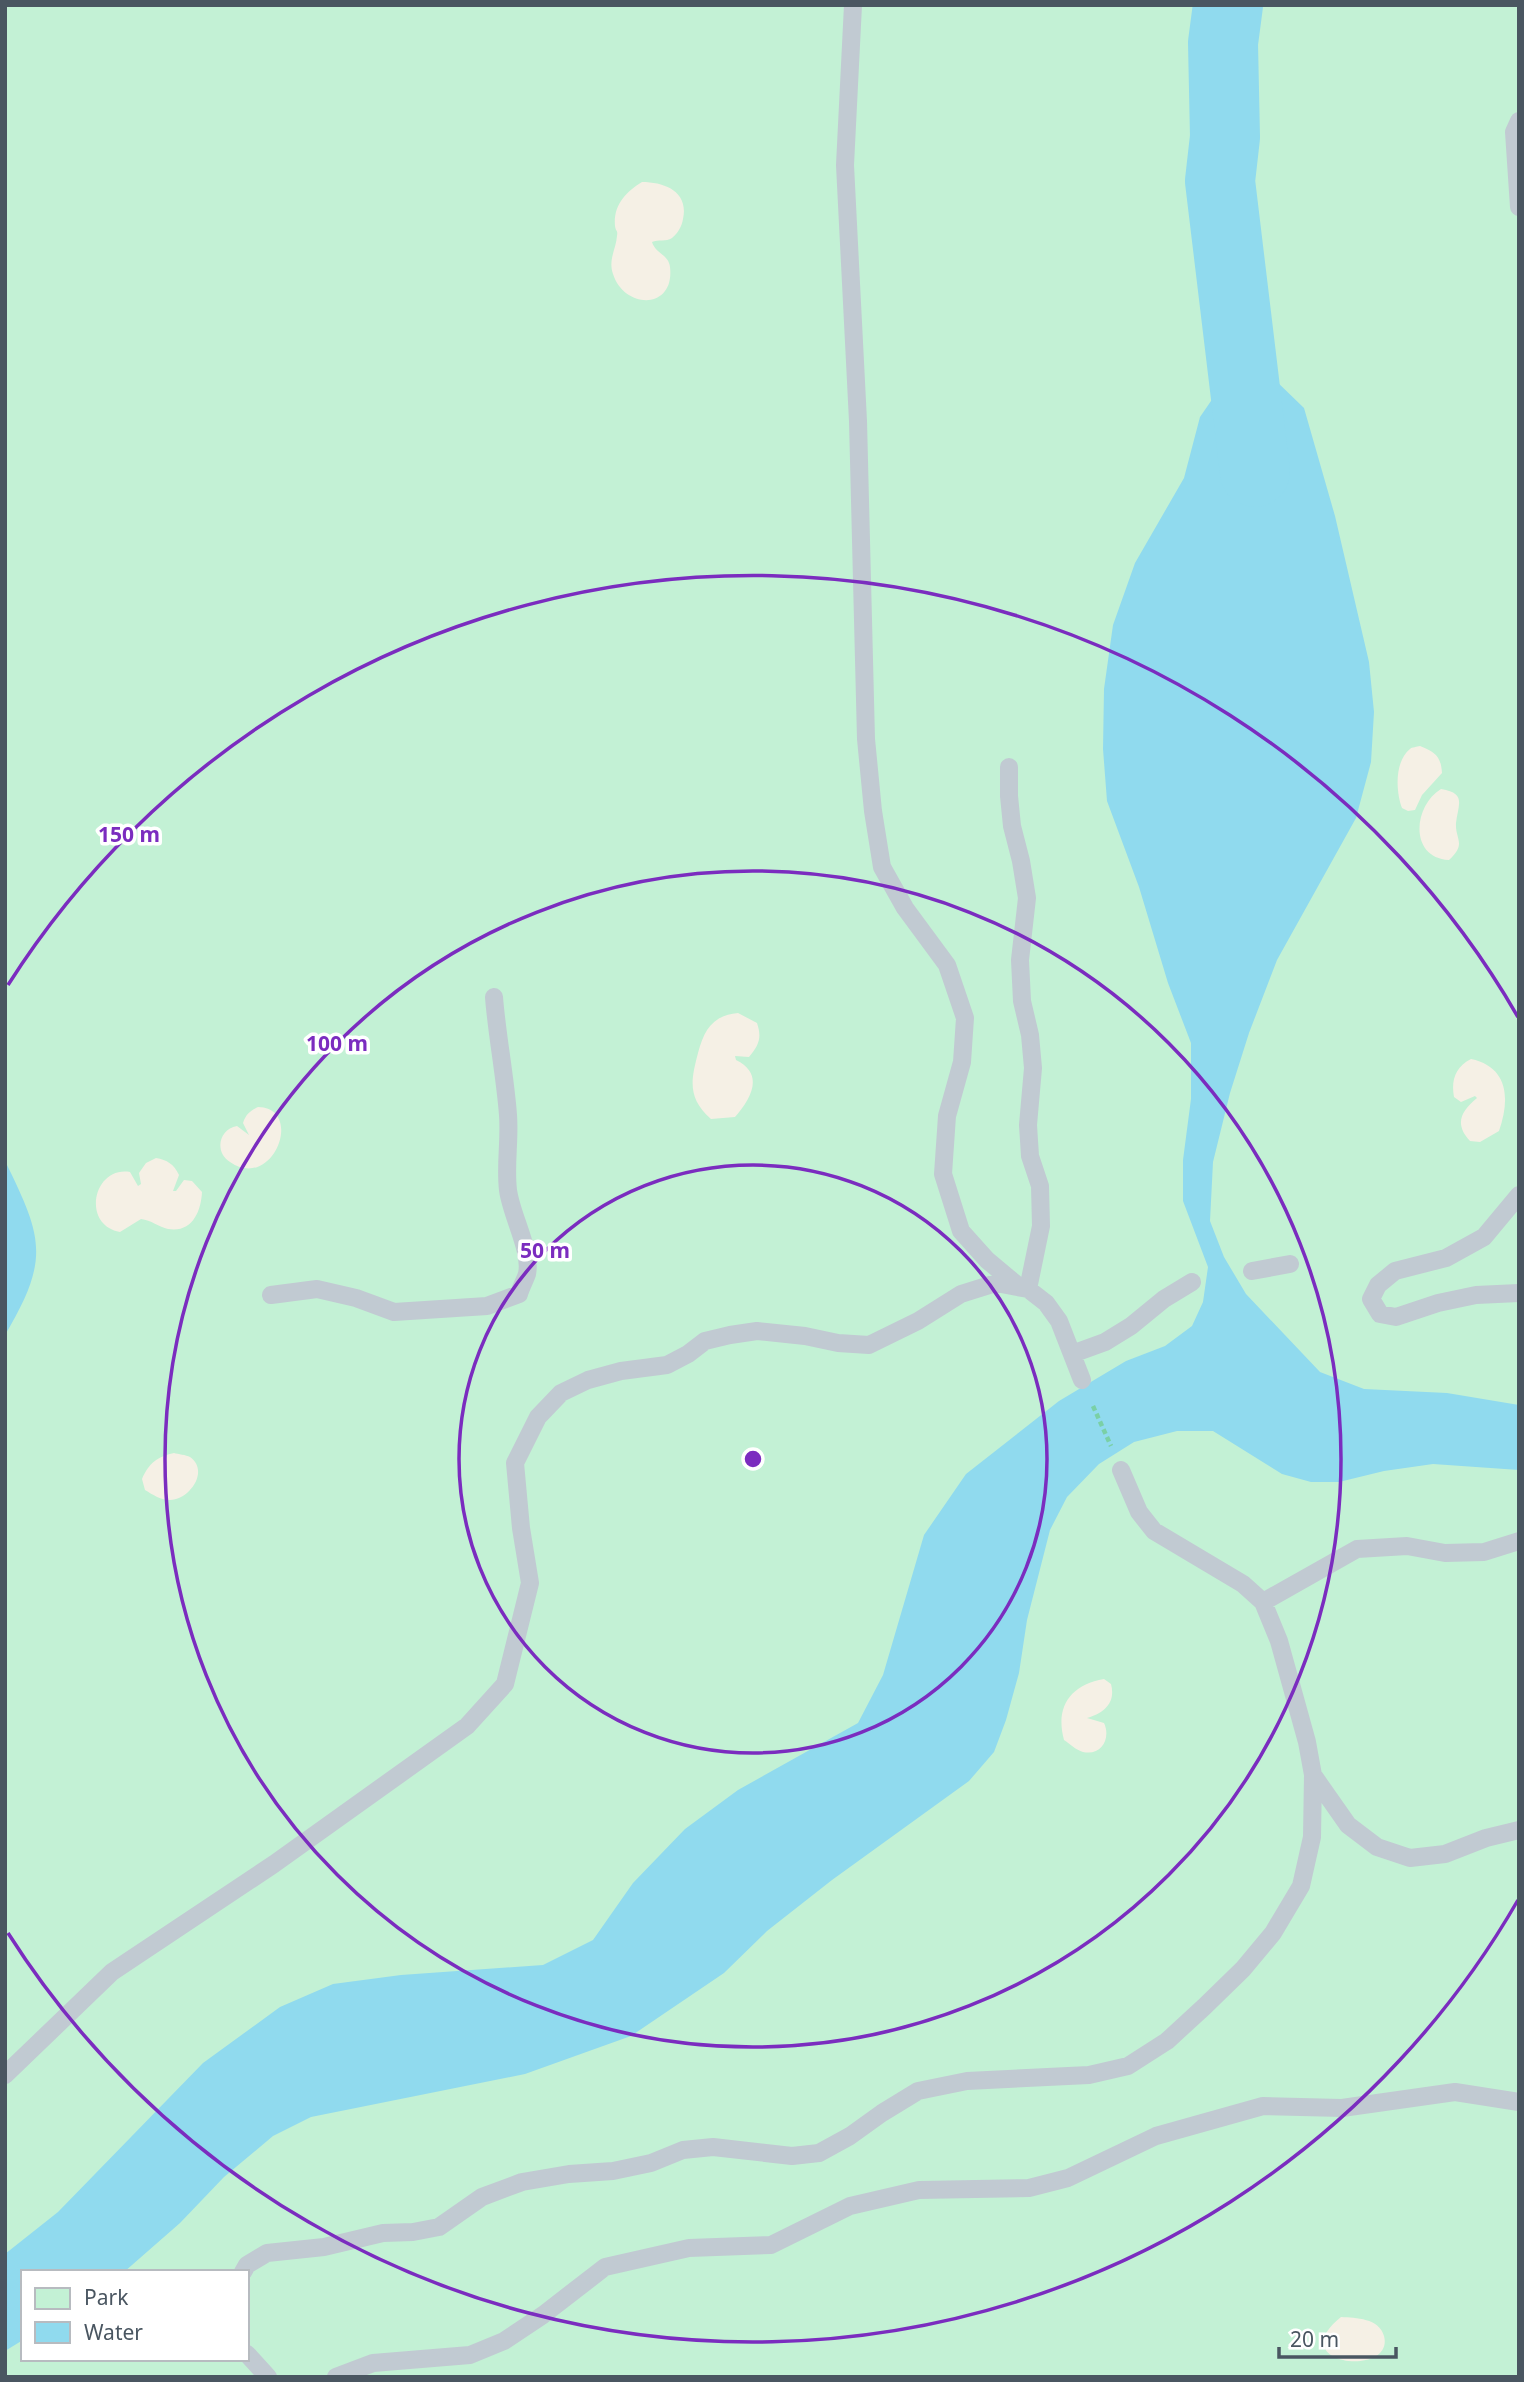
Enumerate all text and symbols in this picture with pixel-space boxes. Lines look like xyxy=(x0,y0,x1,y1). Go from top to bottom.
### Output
text: 150 m xyxy=(98,820,160,848)
text: 100 m xyxy=(306,1029,368,1057)
text: 50 m xyxy=(520,1236,570,1264)
centre of rings xyxy=(741,1447,765,1471)
legend xyxy=(21,2270,248,2361)
text: Park xyxy=(84,2283,129,2311)
scale bar xyxy=(1279,2316,1396,2360)
text: Water xyxy=(84,2318,143,2346)
text: 20 m xyxy=(1290,2325,1339,2353)

